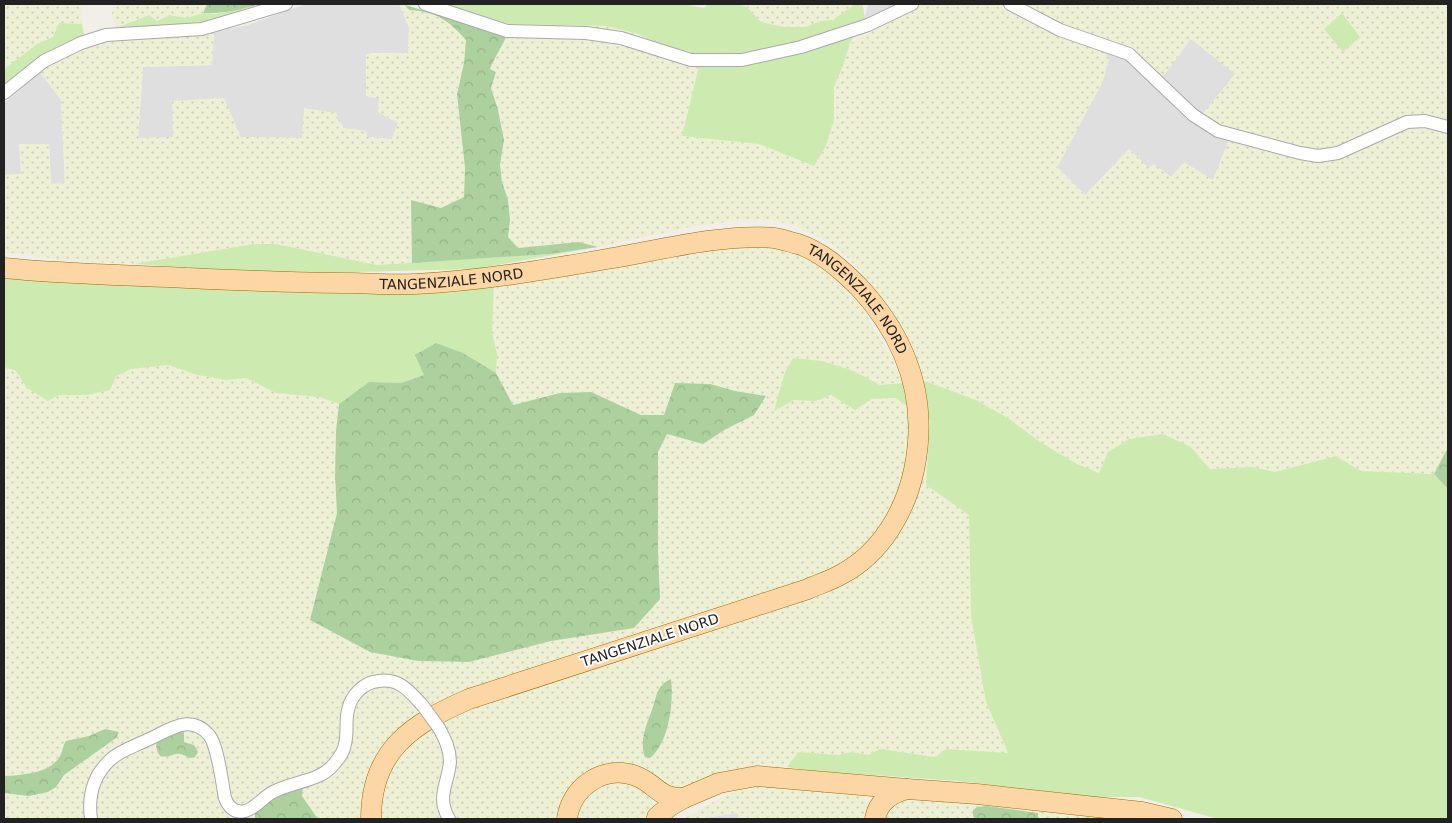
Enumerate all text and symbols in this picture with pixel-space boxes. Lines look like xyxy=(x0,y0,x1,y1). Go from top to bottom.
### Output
street label: TANGENZIALE NORD xyxy=(804,240,911,357)
street label: TANGENZIALE NORD xyxy=(378,265,524,292)
street label: TANGENZIALE NORD xyxy=(578,610,721,670)

